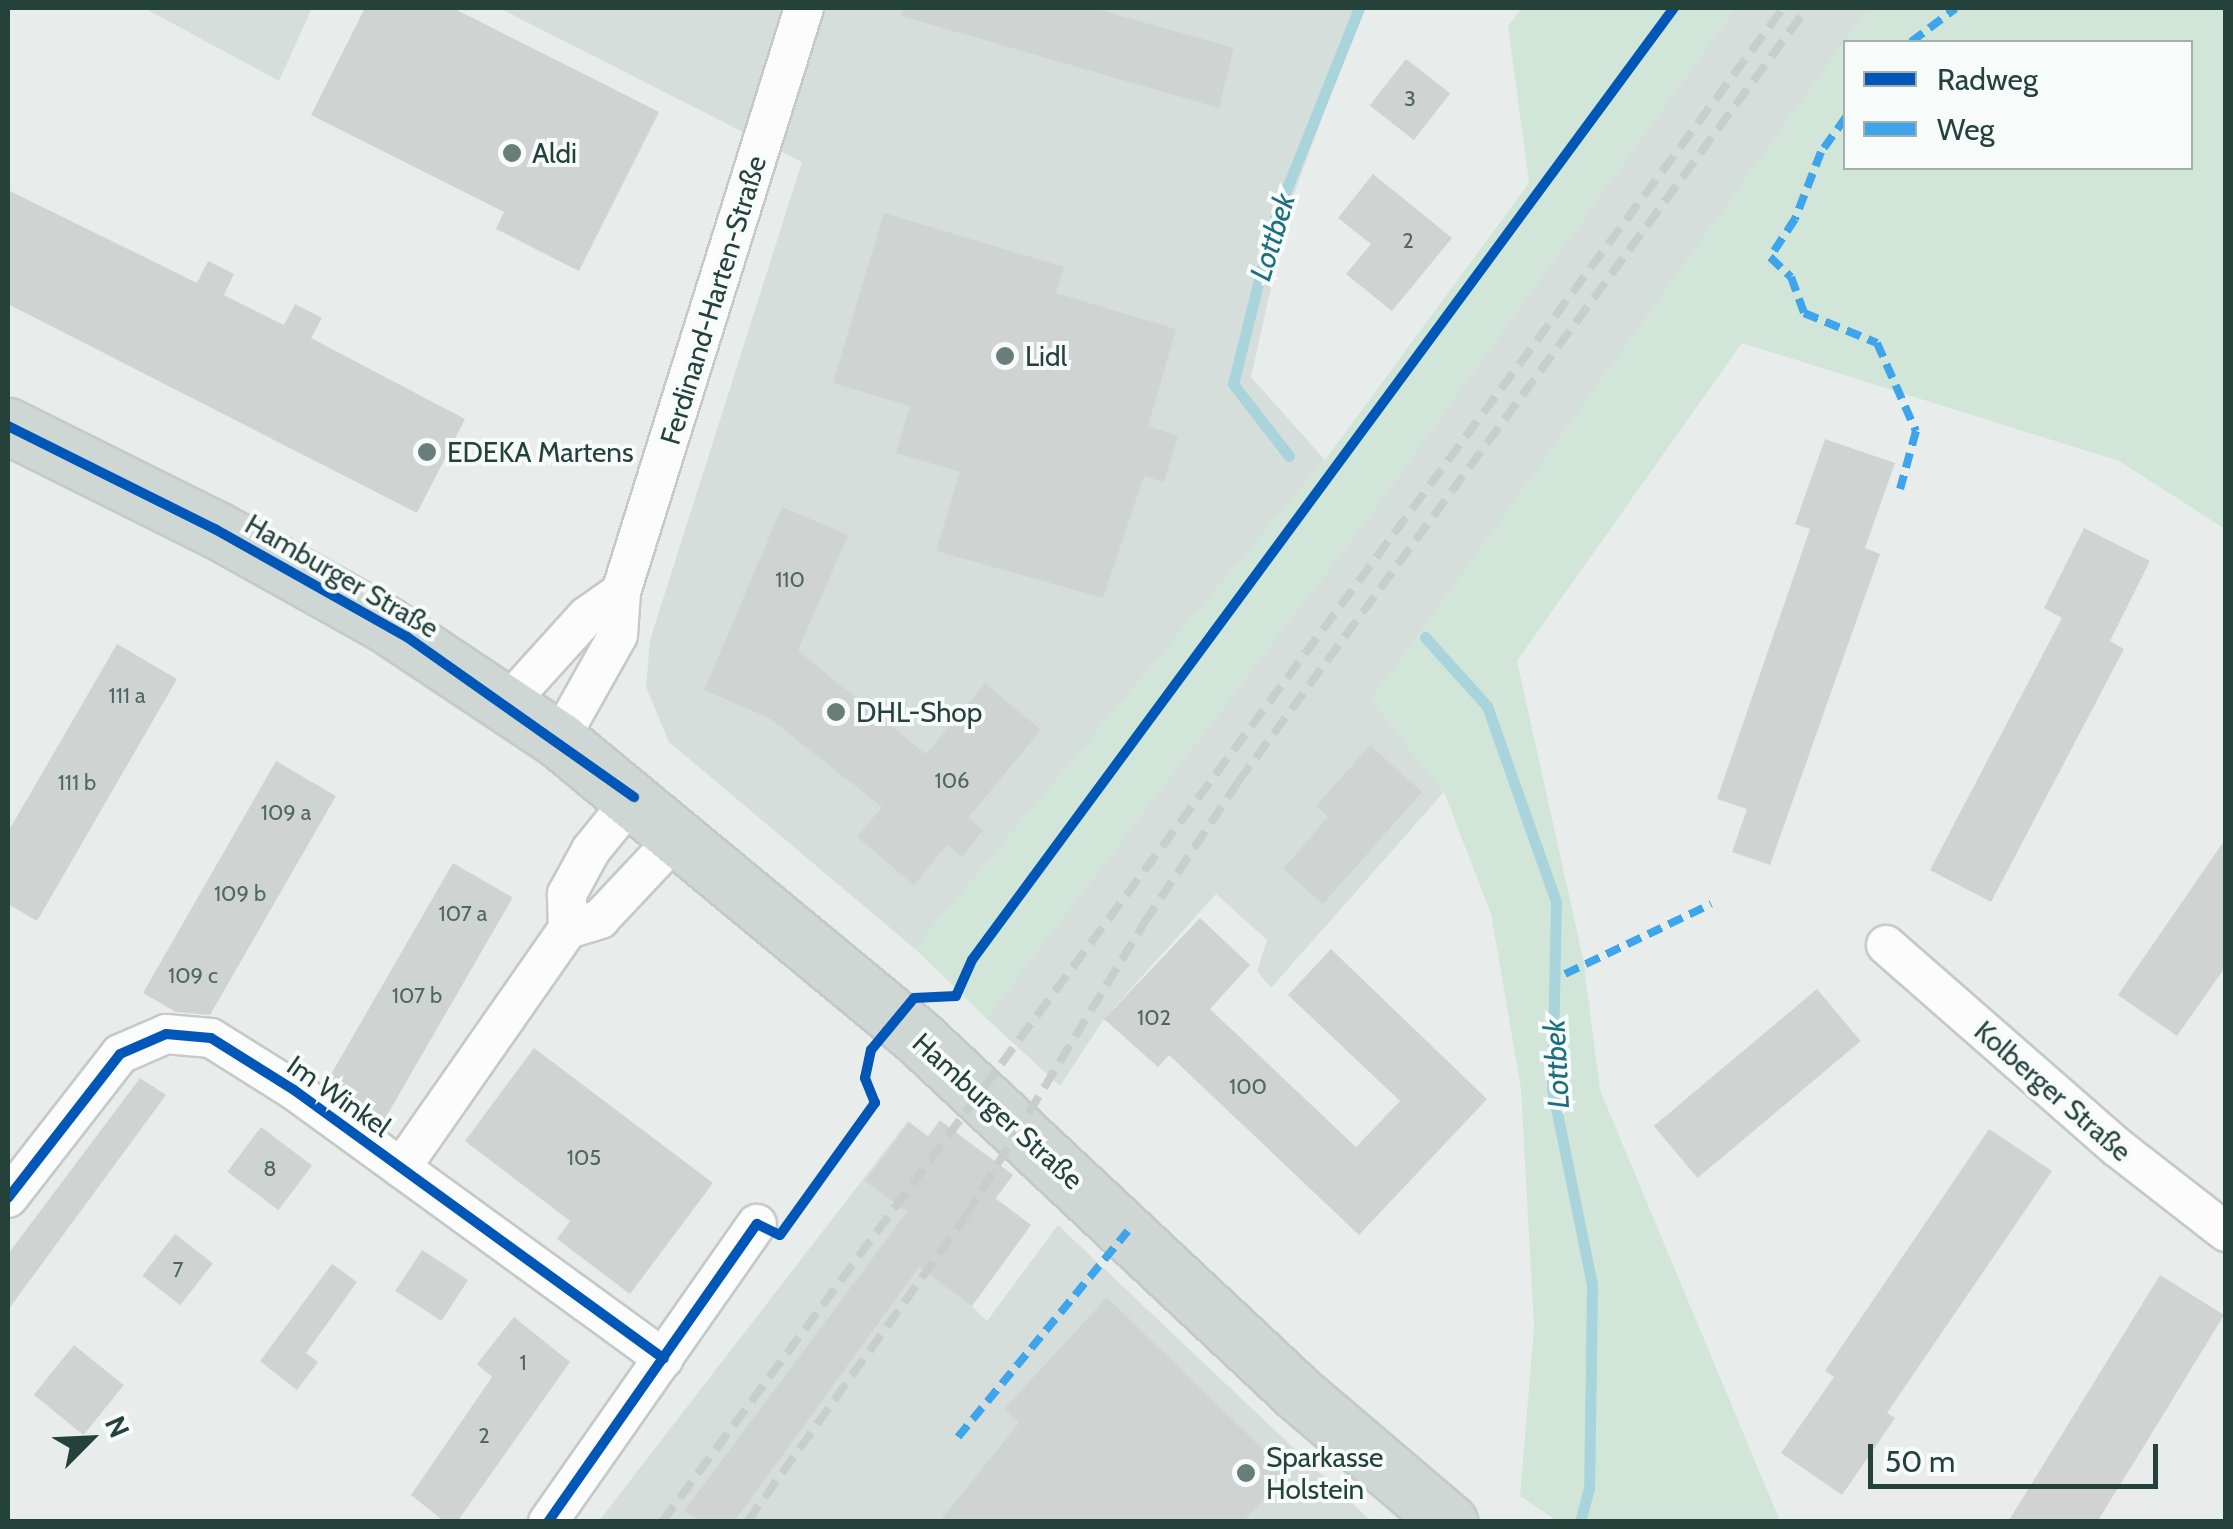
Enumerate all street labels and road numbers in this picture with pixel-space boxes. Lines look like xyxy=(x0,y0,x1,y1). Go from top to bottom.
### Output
street label: Ferdinand-Harten-Straße xyxy=(653,152,773,448)
street label: Hamburger Straße xyxy=(239,507,445,645)
street label: Kolberger Straße xyxy=(1968,1014,2138,1168)
street label: Hamburger Straße xyxy=(906,1026,1090,1196)
street label: Im Winkel xyxy=(281,1048,397,1144)

